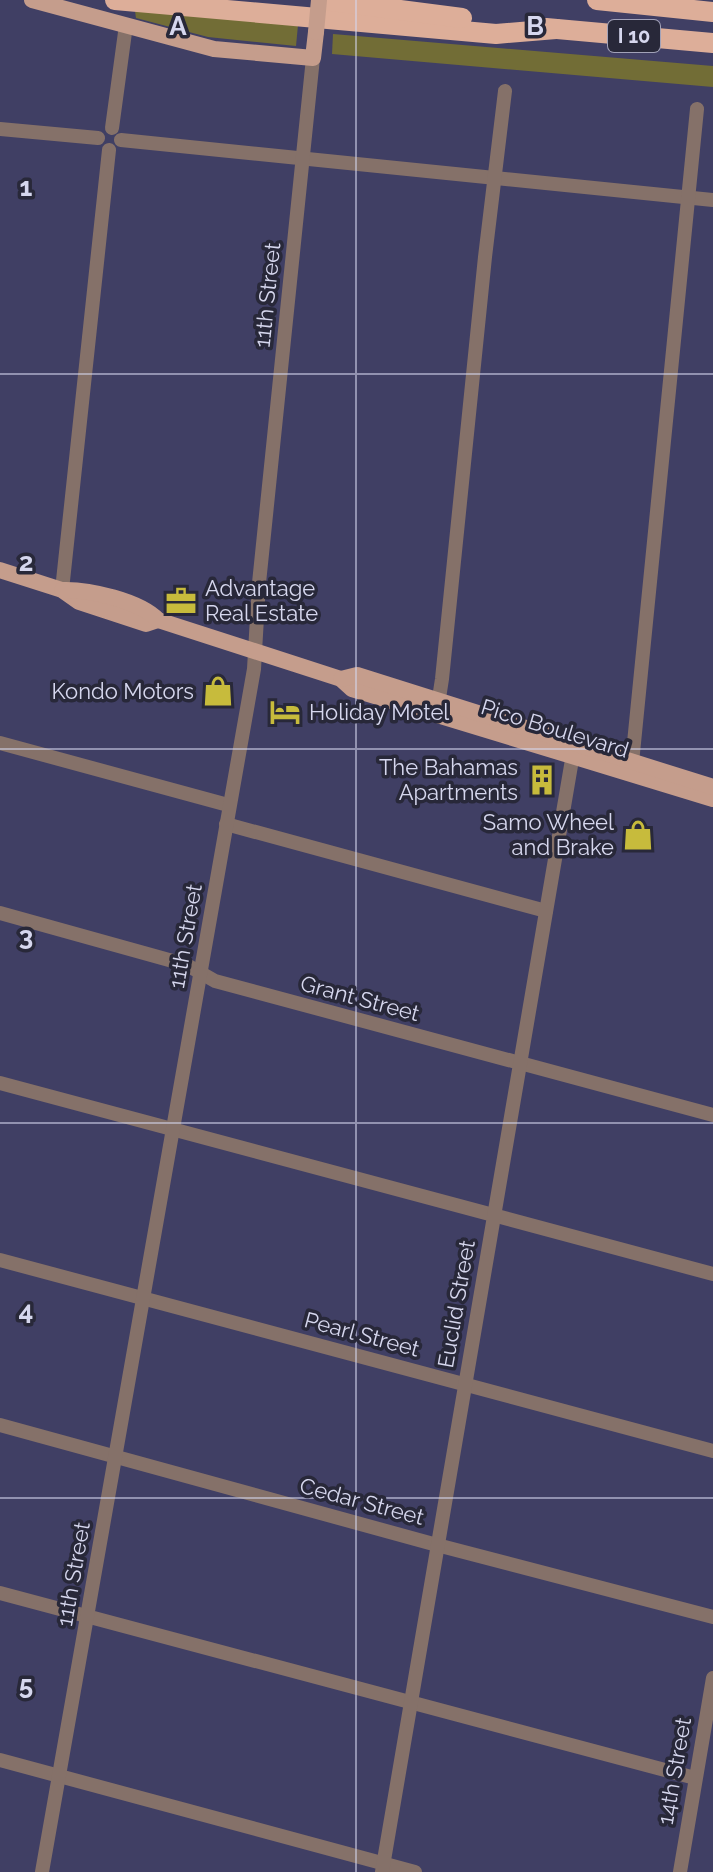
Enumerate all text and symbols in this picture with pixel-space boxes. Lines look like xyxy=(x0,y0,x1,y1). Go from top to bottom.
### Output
text: A xyxy=(169,11,187,41)
text: B xyxy=(526,11,544,41)
road number: I 10 xyxy=(608,20,660,52)
text: 1 xyxy=(20,172,33,202)
street label: 11th Street xyxy=(249,240,286,349)
text: 2 xyxy=(19,547,33,577)
place label: Advantage Real Estate xyxy=(205,575,318,626)
office icon: Advantage Real Estate xyxy=(164,584,198,618)
shop icon: Kondo Motors xyxy=(201,674,235,708)
place label: Kondo Motors xyxy=(52,678,194,704)
street label: Pico Boulevard xyxy=(478,693,632,763)
hotel icon: Holiday Motel xyxy=(268,695,302,729)
place label: Holiday Motel xyxy=(309,699,449,725)
place label: The Bahamas Apartments xyxy=(379,754,518,805)
building icon: The Bahamas Apartments xyxy=(525,763,559,797)
place label: Samo Wheel and Brake xyxy=(483,809,614,860)
shop icon: Samo Wheel and Brake xyxy=(621,818,655,852)
street label: 11th Street xyxy=(163,881,207,990)
text: 3 xyxy=(19,921,33,951)
street label: Grant Street xyxy=(298,970,423,1027)
street label: Euclid Street xyxy=(432,1237,480,1370)
text: 4 xyxy=(19,1296,33,1326)
street label: Pearl Street xyxy=(302,1306,423,1362)
street label: Cedar Street xyxy=(297,1472,428,1530)
street label: 11th Street xyxy=(51,1519,95,1628)
text: 5 xyxy=(19,1670,33,1700)
street label: 14th Street xyxy=(652,1715,696,1827)

